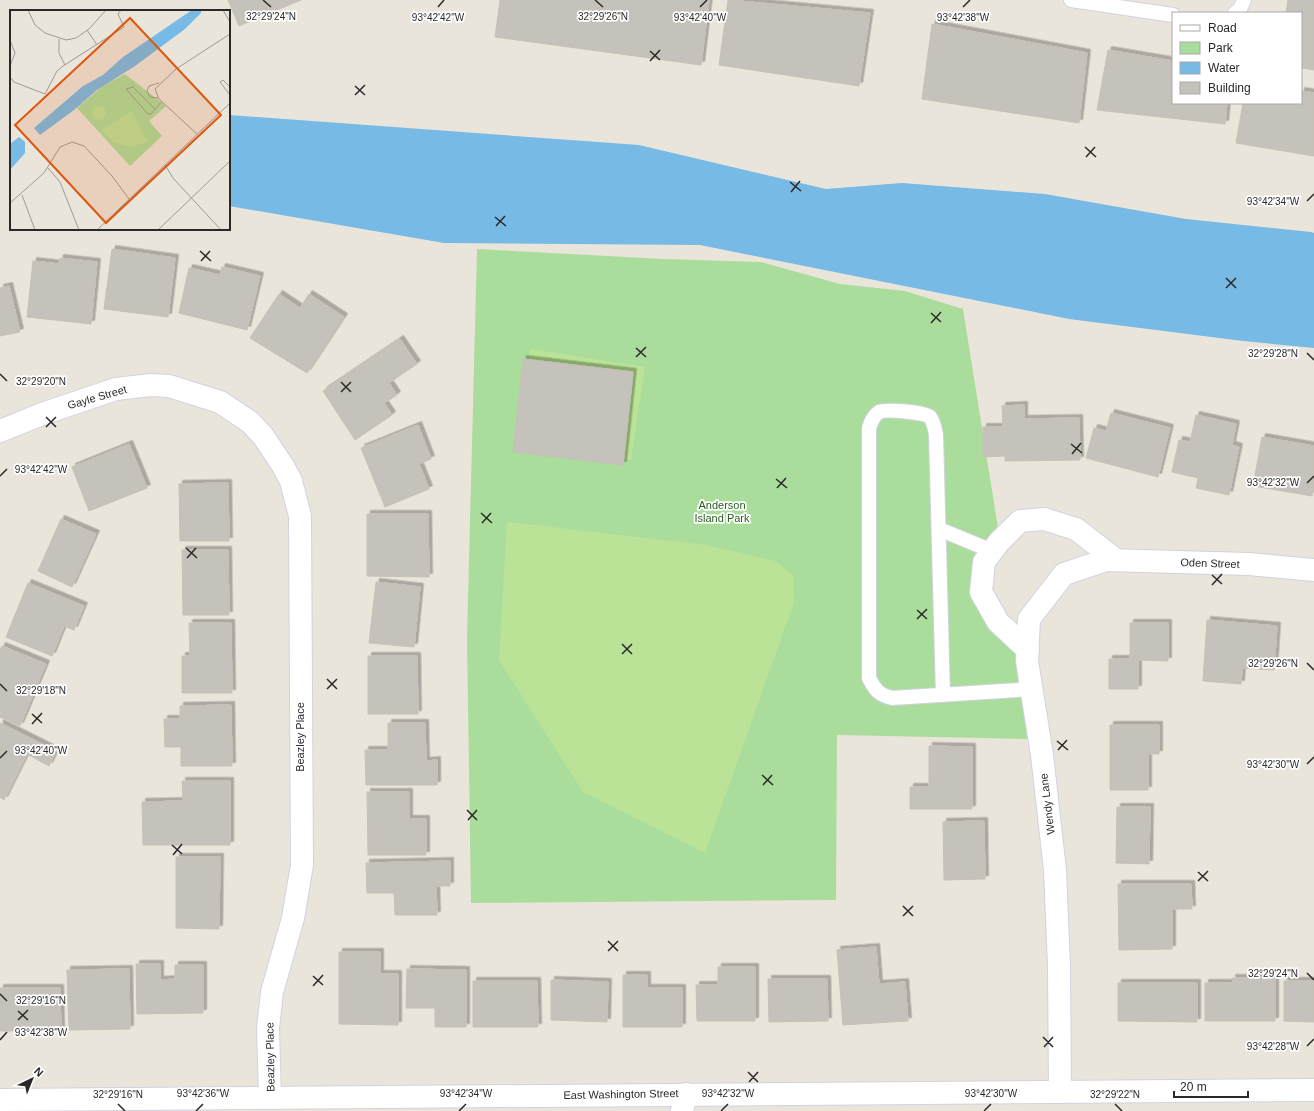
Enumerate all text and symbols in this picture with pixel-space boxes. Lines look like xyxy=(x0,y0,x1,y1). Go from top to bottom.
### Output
inset map xyxy=(10,10,230,230)
text: 32°29'24"N xyxy=(246,11,296,22)
text: 32°29'26"N xyxy=(578,11,628,22)
text: 93°42'42"W xyxy=(412,12,465,23)
text: 93°42'40"W xyxy=(674,12,727,23)
text: 93°42'38"W xyxy=(937,12,990,23)
legend xyxy=(1172,12,1302,104)
text: Road xyxy=(1208,21,1237,35)
text: Park xyxy=(1208,41,1234,55)
text: Water xyxy=(1208,61,1240,75)
text: Building xyxy=(1208,81,1251,95)
text: 93°42'34"W xyxy=(1247,196,1300,207)
text: 32°29'28"N xyxy=(1248,348,1298,359)
text: 32°29'20"N xyxy=(16,376,66,387)
street label: Gayle Street xyxy=(66,383,128,411)
text: 93°42'42"W xyxy=(15,464,68,475)
text: 93°42'32"W xyxy=(1247,477,1300,488)
park label: Anderson Island Park xyxy=(694,499,750,524)
street label: Oden Street xyxy=(1180,556,1240,570)
text: 32°29'26"N xyxy=(1248,658,1298,669)
text: 32°29'18"N xyxy=(16,685,66,696)
street label: Beazley Place xyxy=(294,702,306,772)
text: 93°42'40"W xyxy=(15,745,68,756)
text: 93°42'30"W xyxy=(1247,759,1300,770)
street label: Wendy Lane xyxy=(1037,773,1057,835)
text: 32°29'24"N xyxy=(1248,968,1298,979)
text: 32°29'16"N xyxy=(16,995,66,1006)
street label: Beazley Place xyxy=(263,1022,277,1092)
text: 93°42'38"W xyxy=(15,1027,68,1038)
text: 93°42'28"W xyxy=(1247,1041,1300,1052)
north arrow xyxy=(12,1059,52,1099)
text: N xyxy=(32,1065,46,1079)
scale bar xyxy=(1174,1073,1248,1099)
text: 20 m xyxy=(1180,1080,1207,1094)
street label: East Washington Street xyxy=(563,1087,679,1101)
text: 93°42'36"W xyxy=(177,1088,230,1099)
text: 93°42'34"W xyxy=(440,1088,493,1099)
text: 93°42'32"W xyxy=(702,1088,755,1099)
text: 93°42'30"W xyxy=(965,1088,1018,1099)
text: 32°29'16"N xyxy=(93,1089,143,1100)
text: 32°29'22"N xyxy=(1090,1089,1140,1100)

